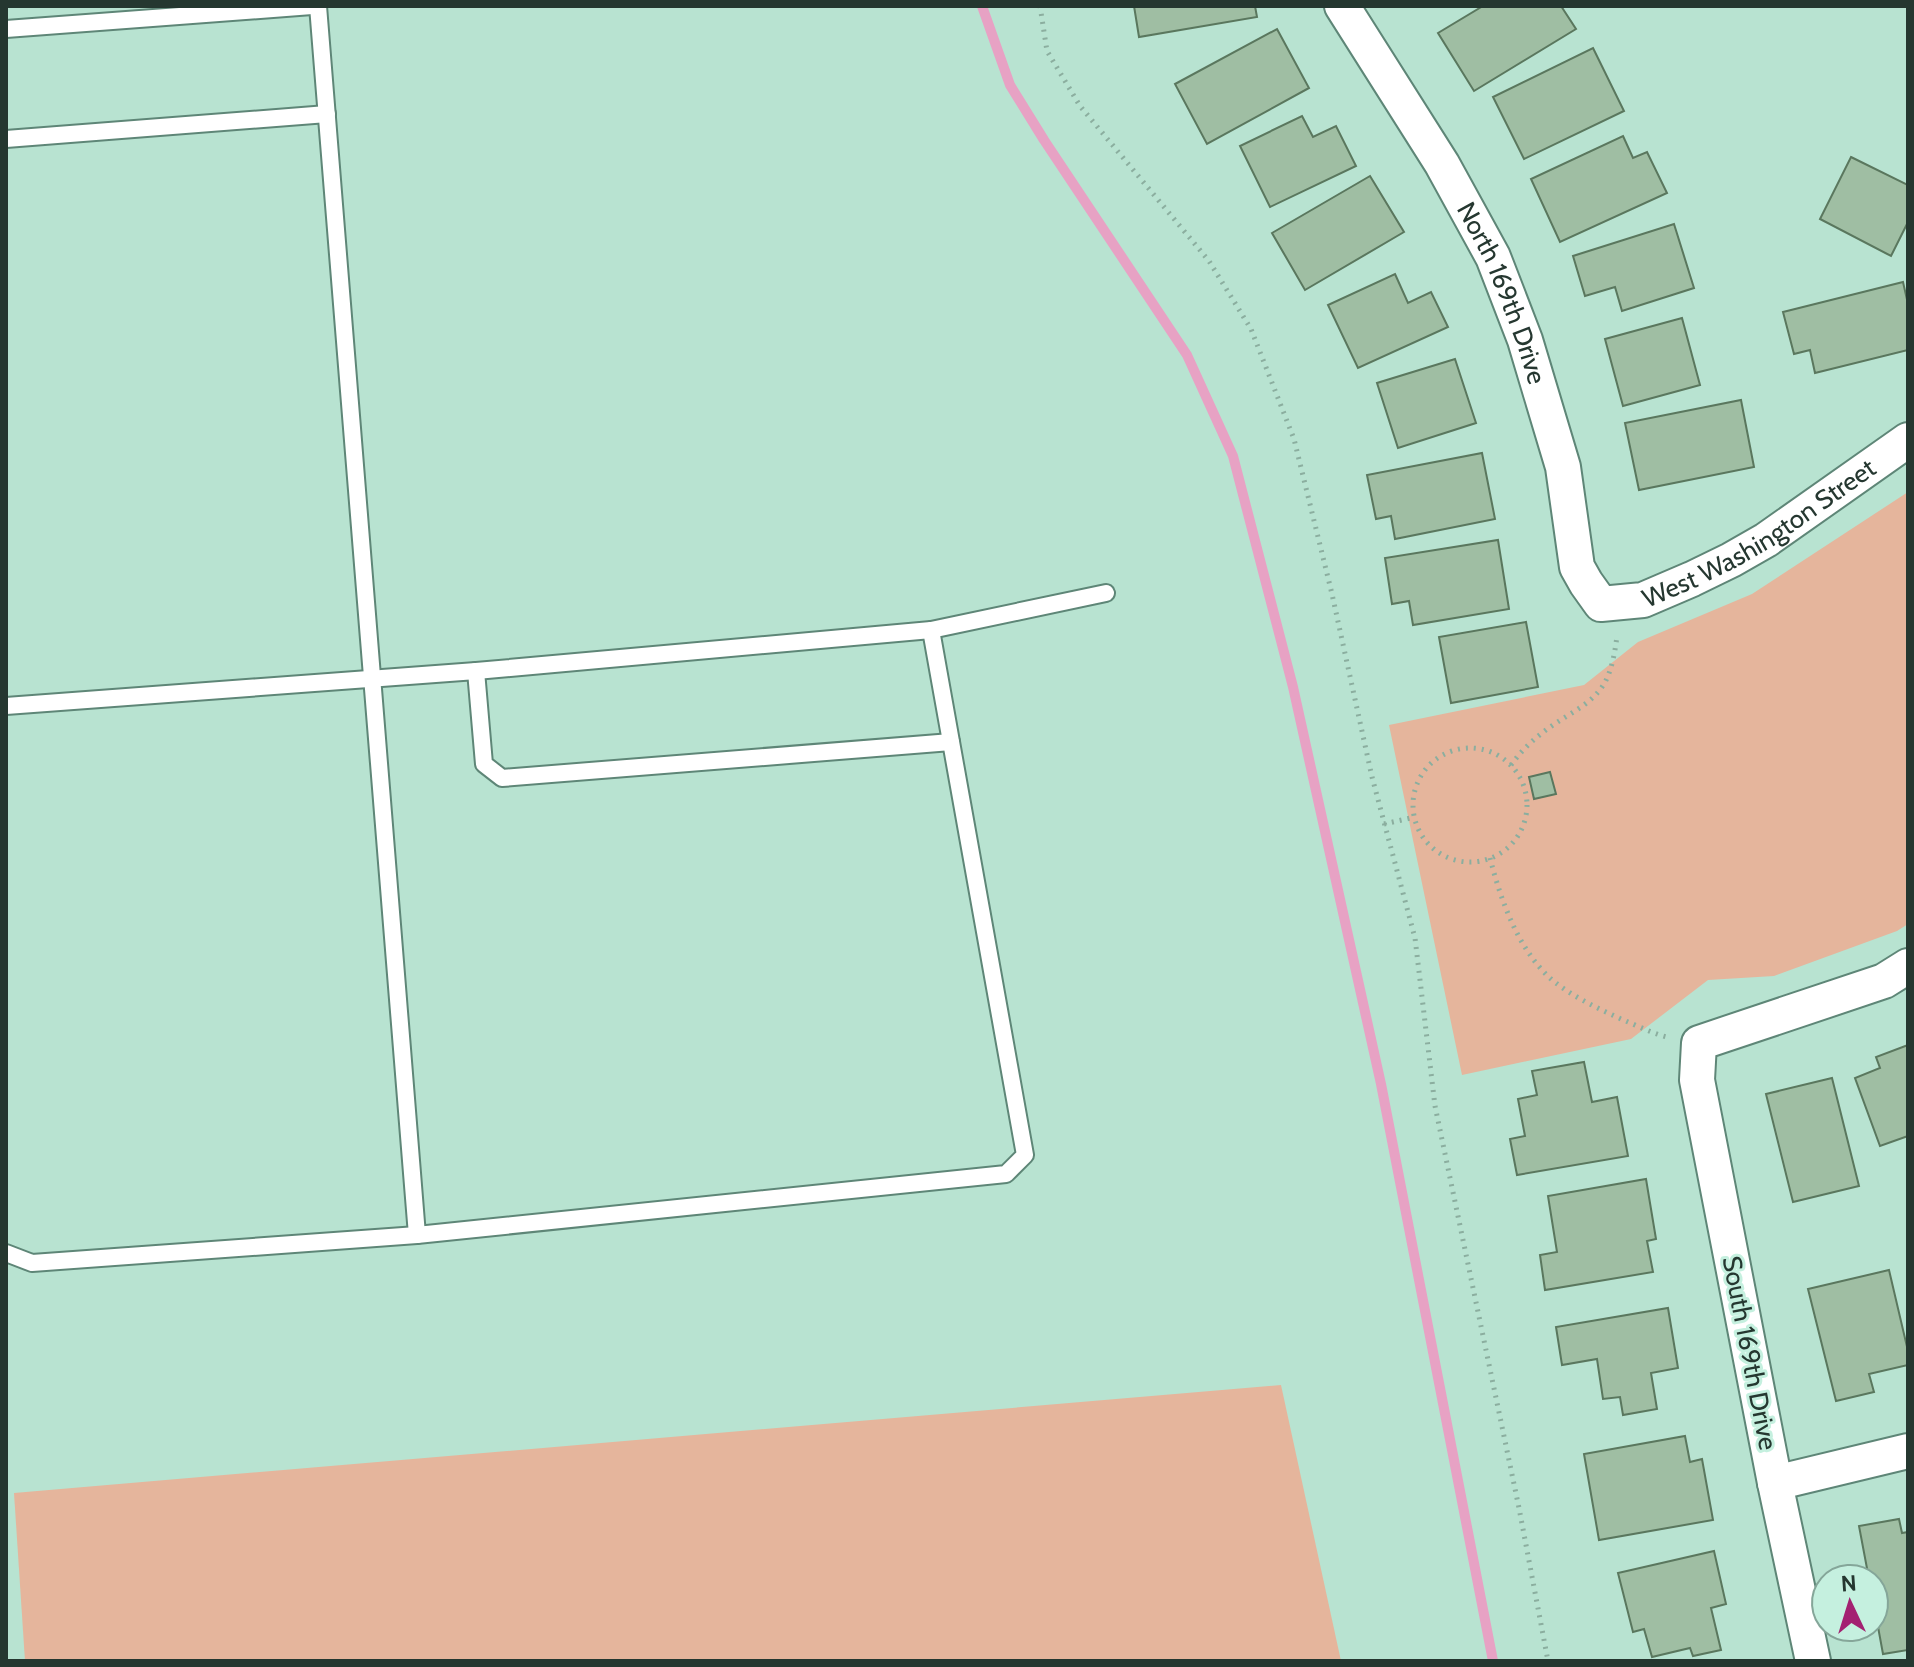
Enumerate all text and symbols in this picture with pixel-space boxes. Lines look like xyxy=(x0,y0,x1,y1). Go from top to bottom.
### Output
street label: North 169th Drive xyxy=(1450,197,1553,388)
street label: West Washington Street xyxy=(1637,452,1882,614)
street label: South 169th Drive xyxy=(1716,1253,1784,1453)
north arrow xyxy=(1810,1563,1890,1643)
text: N xyxy=(1840,1570,1857,1598)

